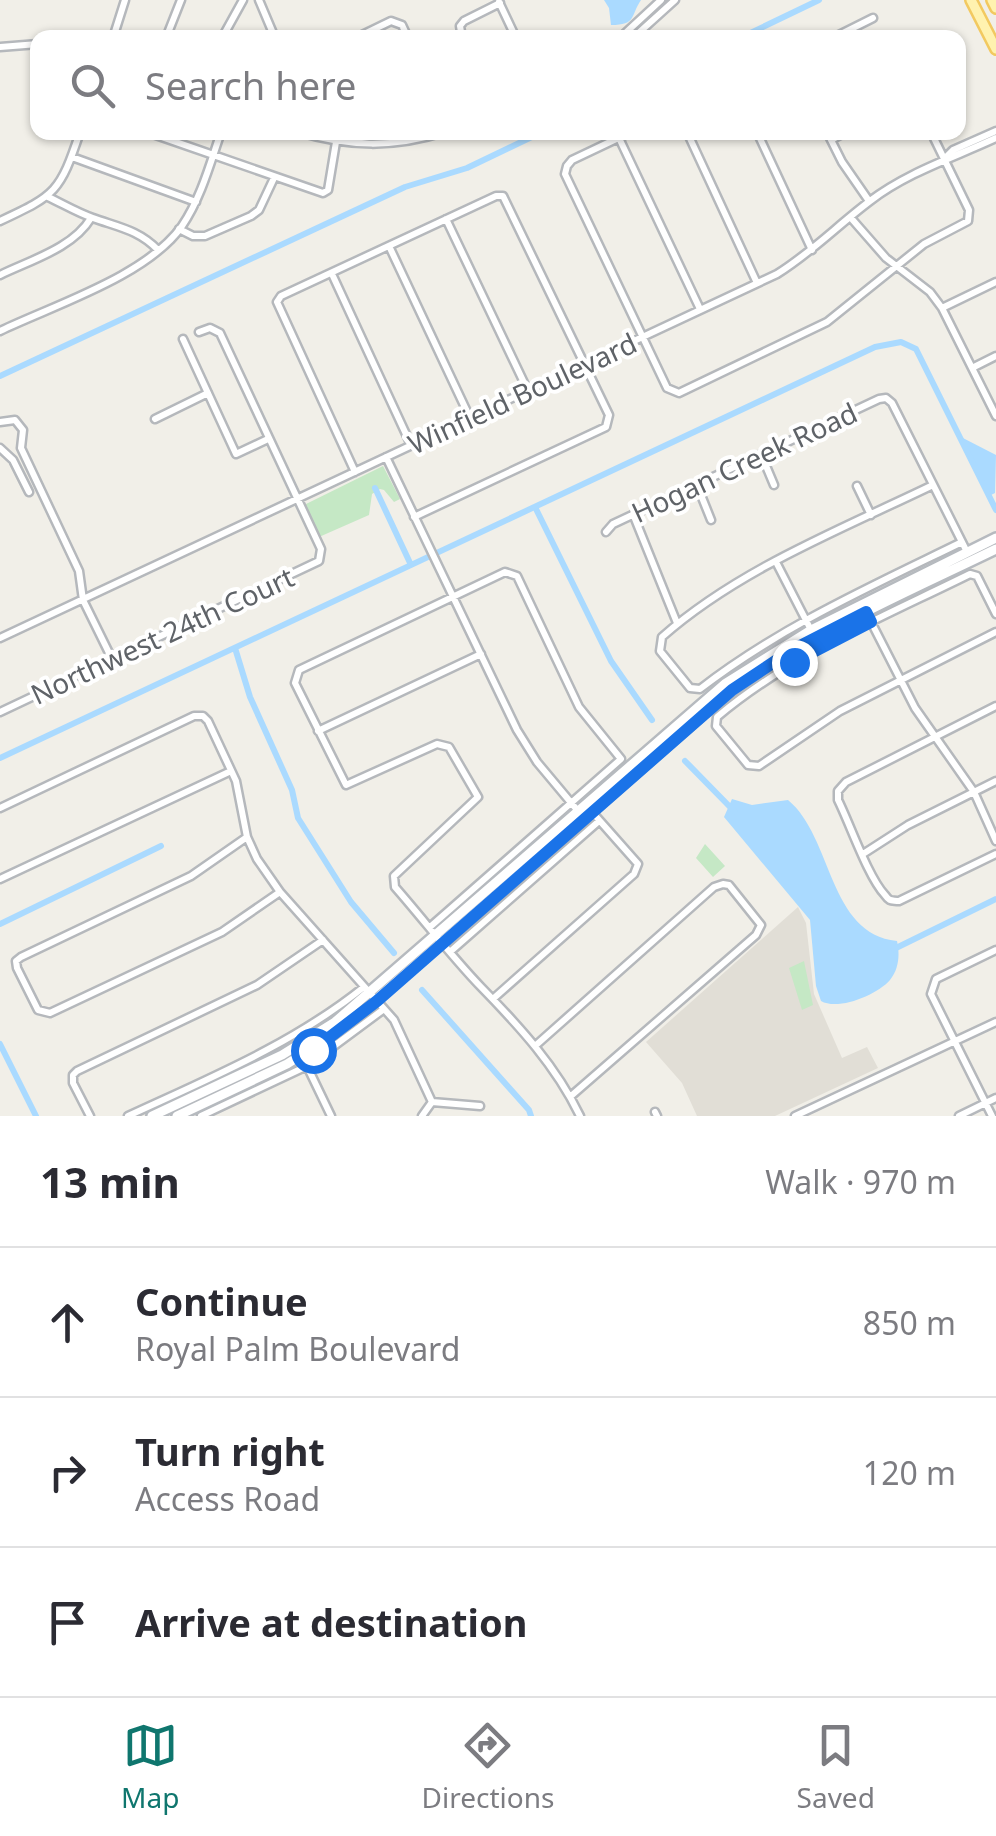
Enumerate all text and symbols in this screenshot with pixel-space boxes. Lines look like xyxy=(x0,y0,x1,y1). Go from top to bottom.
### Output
search box xyxy=(30,30,966,140)
icon: search xyxy=(65,58,120,113)
text: Search here xyxy=(145,59,356,111)
street label: Winfield Boulevard xyxy=(402,323,642,463)
street label: Hogan Creek Road xyxy=(625,393,863,531)
street label: Northwest 24th Court xyxy=(24,557,300,713)
route end xyxy=(772,640,818,686)
route start xyxy=(291,1028,337,1074)
text: 13 min xyxy=(40,1153,180,1210)
text: Walk · 970 m xyxy=(765,1160,956,1203)
text: Continue xyxy=(135,1275,308,1327)
icon: ahead xyxy=(40,1295,95,1350)
text: 850 m xyxy=(863,1301,956,1344)
text: Royal Palm Boulevard xyxy=(135,1327,460,1370)
text: Turn right xyxy=(135,1425,325,1477)
icon: right xyxy=(40,1445,95,1500)
text: 120 m xyxy=(863,1451,956,1494)
text: Access Road xyxy=(135,1477,320,1520)
icon: arrive xyxy=(40,1595,95,1650)
text: Arrive at destination xyxy=(135,1596,527,1648)
tab: Map xyxy=(121,1718,179,1816)
tab: Directions xyxy=(422,1718,554,1816)
tab: Saved xyxy=(797,1718,875,1816)

